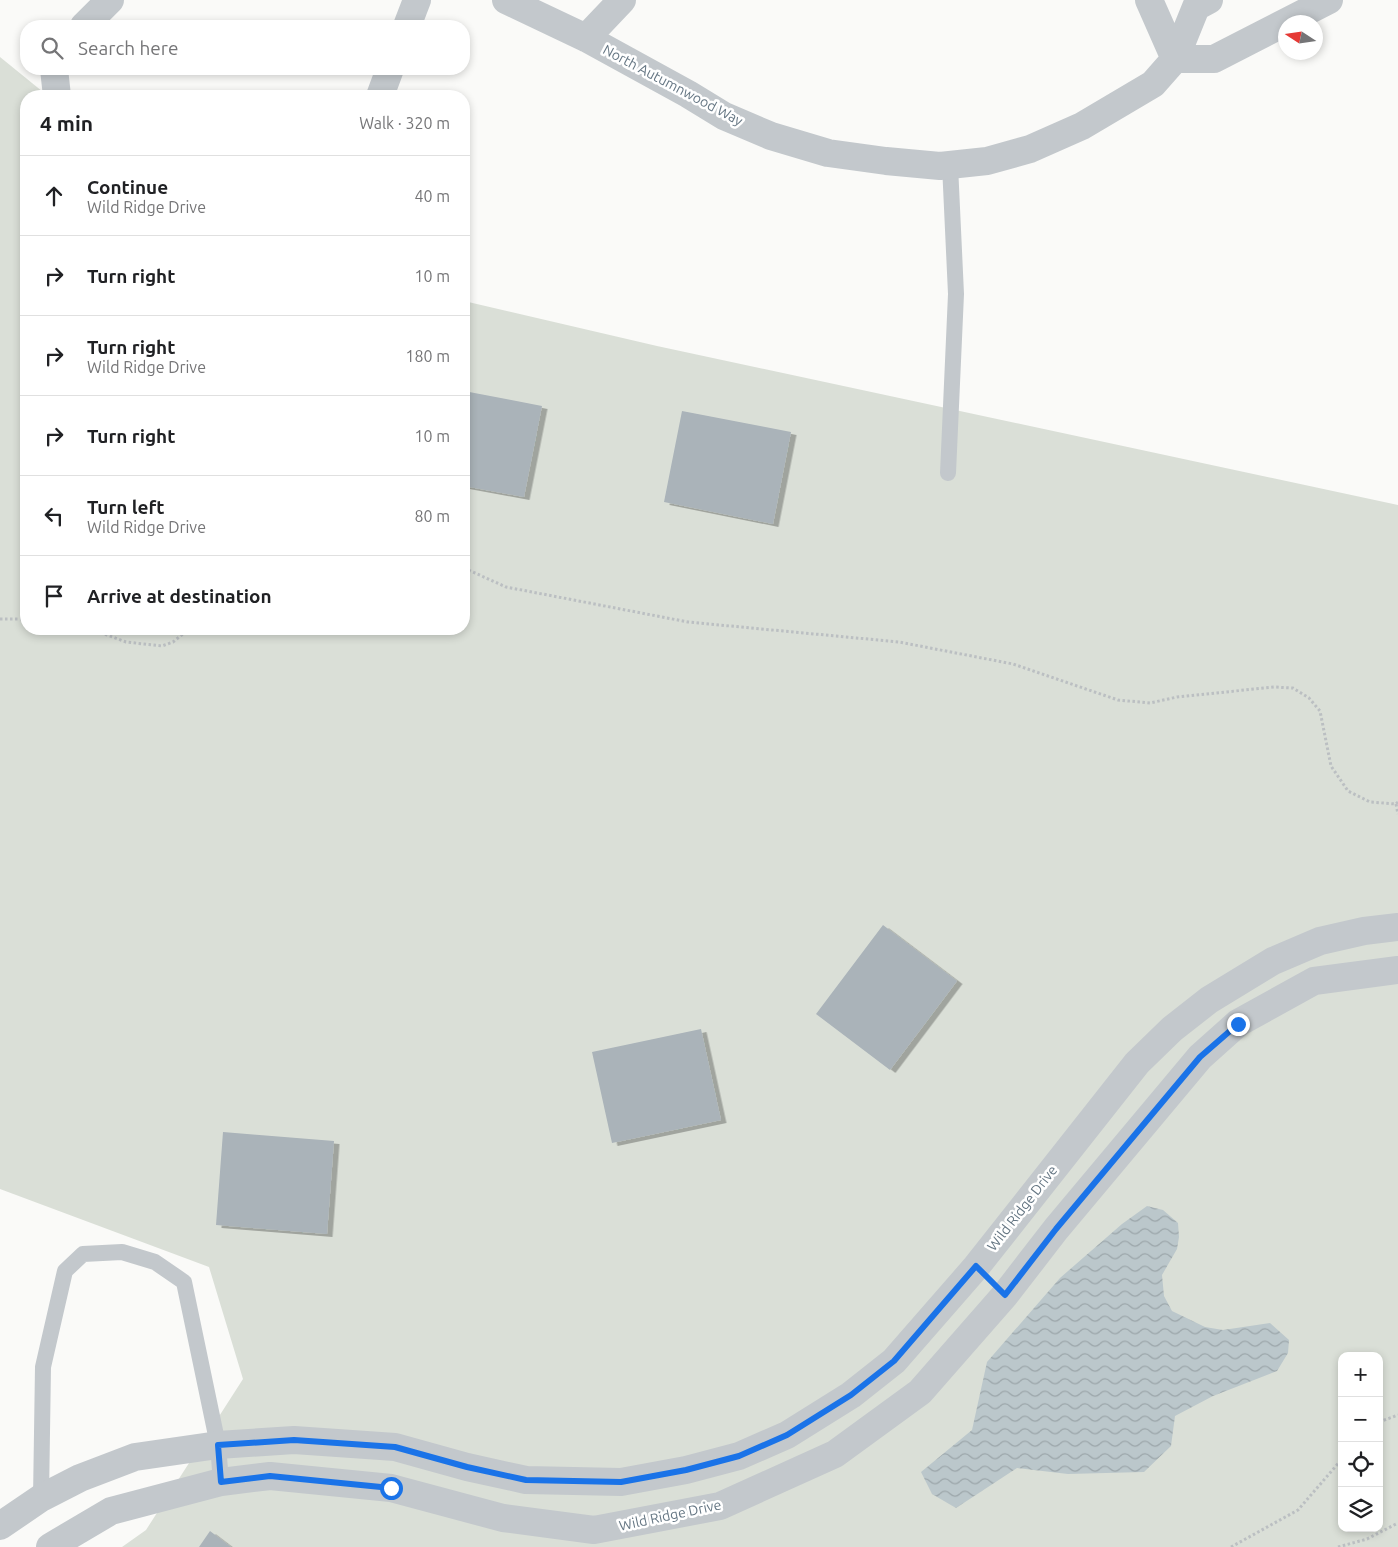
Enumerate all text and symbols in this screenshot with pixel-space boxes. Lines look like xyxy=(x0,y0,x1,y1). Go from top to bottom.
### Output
north arrow xyxy=(1278,15,1323,60)
search box xyxy=(20,20,470,75)
icon: search xyxy=(38,34,66,62)
text: Search here xyxy=(78,37,178,59)
street label: North Autumnwood Way xyxy=(600,41,746,129)
text: 4 min xyxy=(40,111,93,135)
text: Walk · 320 m xyxy=(359,114,450,132)
text: Continue xyxy=(87,176,168,198)
icon: ahead xyxy=(40,182,68,210)
text: 40 m xyxy=(414,187,450,205)
text: Wild Ridge Drive xyxy=(87,198,206,216)
icon: right xyxy=(40,262,68,290)
text: Turn right xyxy=(87,265,175,287)
text: 10 m xyxy=(414,267,450,285)
text: Turn right xyxy=(87,336,175,358)
icon: right xyxy=(40,342,68,370)
text: 180 m xyxy=(405,347,450,365)
text: Wild Ridge Drive xyxy=(87,358,206,376)
icon: right xyxy=(40,422,68,450)
text: Turn right xyxy=(87,425,175,447)
text: 10 m xyxy=(414,427,450,445)
text: Turn left xyxy=(87,496,165,518)
icon: left xyxy=(40,502,68,530)
text: 80 m xyxy=(414,507,450,525)
text: Wild Ridge Drive xyxy=(87,518,206,536)
icon: arrive xyxy=(40,582,68,610)
text: Arrive at destination xyxy=(87,585,272,607)
route end xyxy=(1227,1013,1250,1036)
street label: Wild Ridge Drive xyxy=(984,1162,1060,1254)
map controls xyxy=(1338,1352,1383,1532)
button: + xyxy=(1338,1352,1383,1397)
button: − xyxy=(1338,1397,1383,1442)
button: locate xyxy=(1338,1442,1383,1487)
route start xyxy=(380,1477,403,1500)
button: layers xyxy=(1338,1487,1383,1532)
street label: Wild Ridge Drive xyxy=(617,1496,723,1534)

